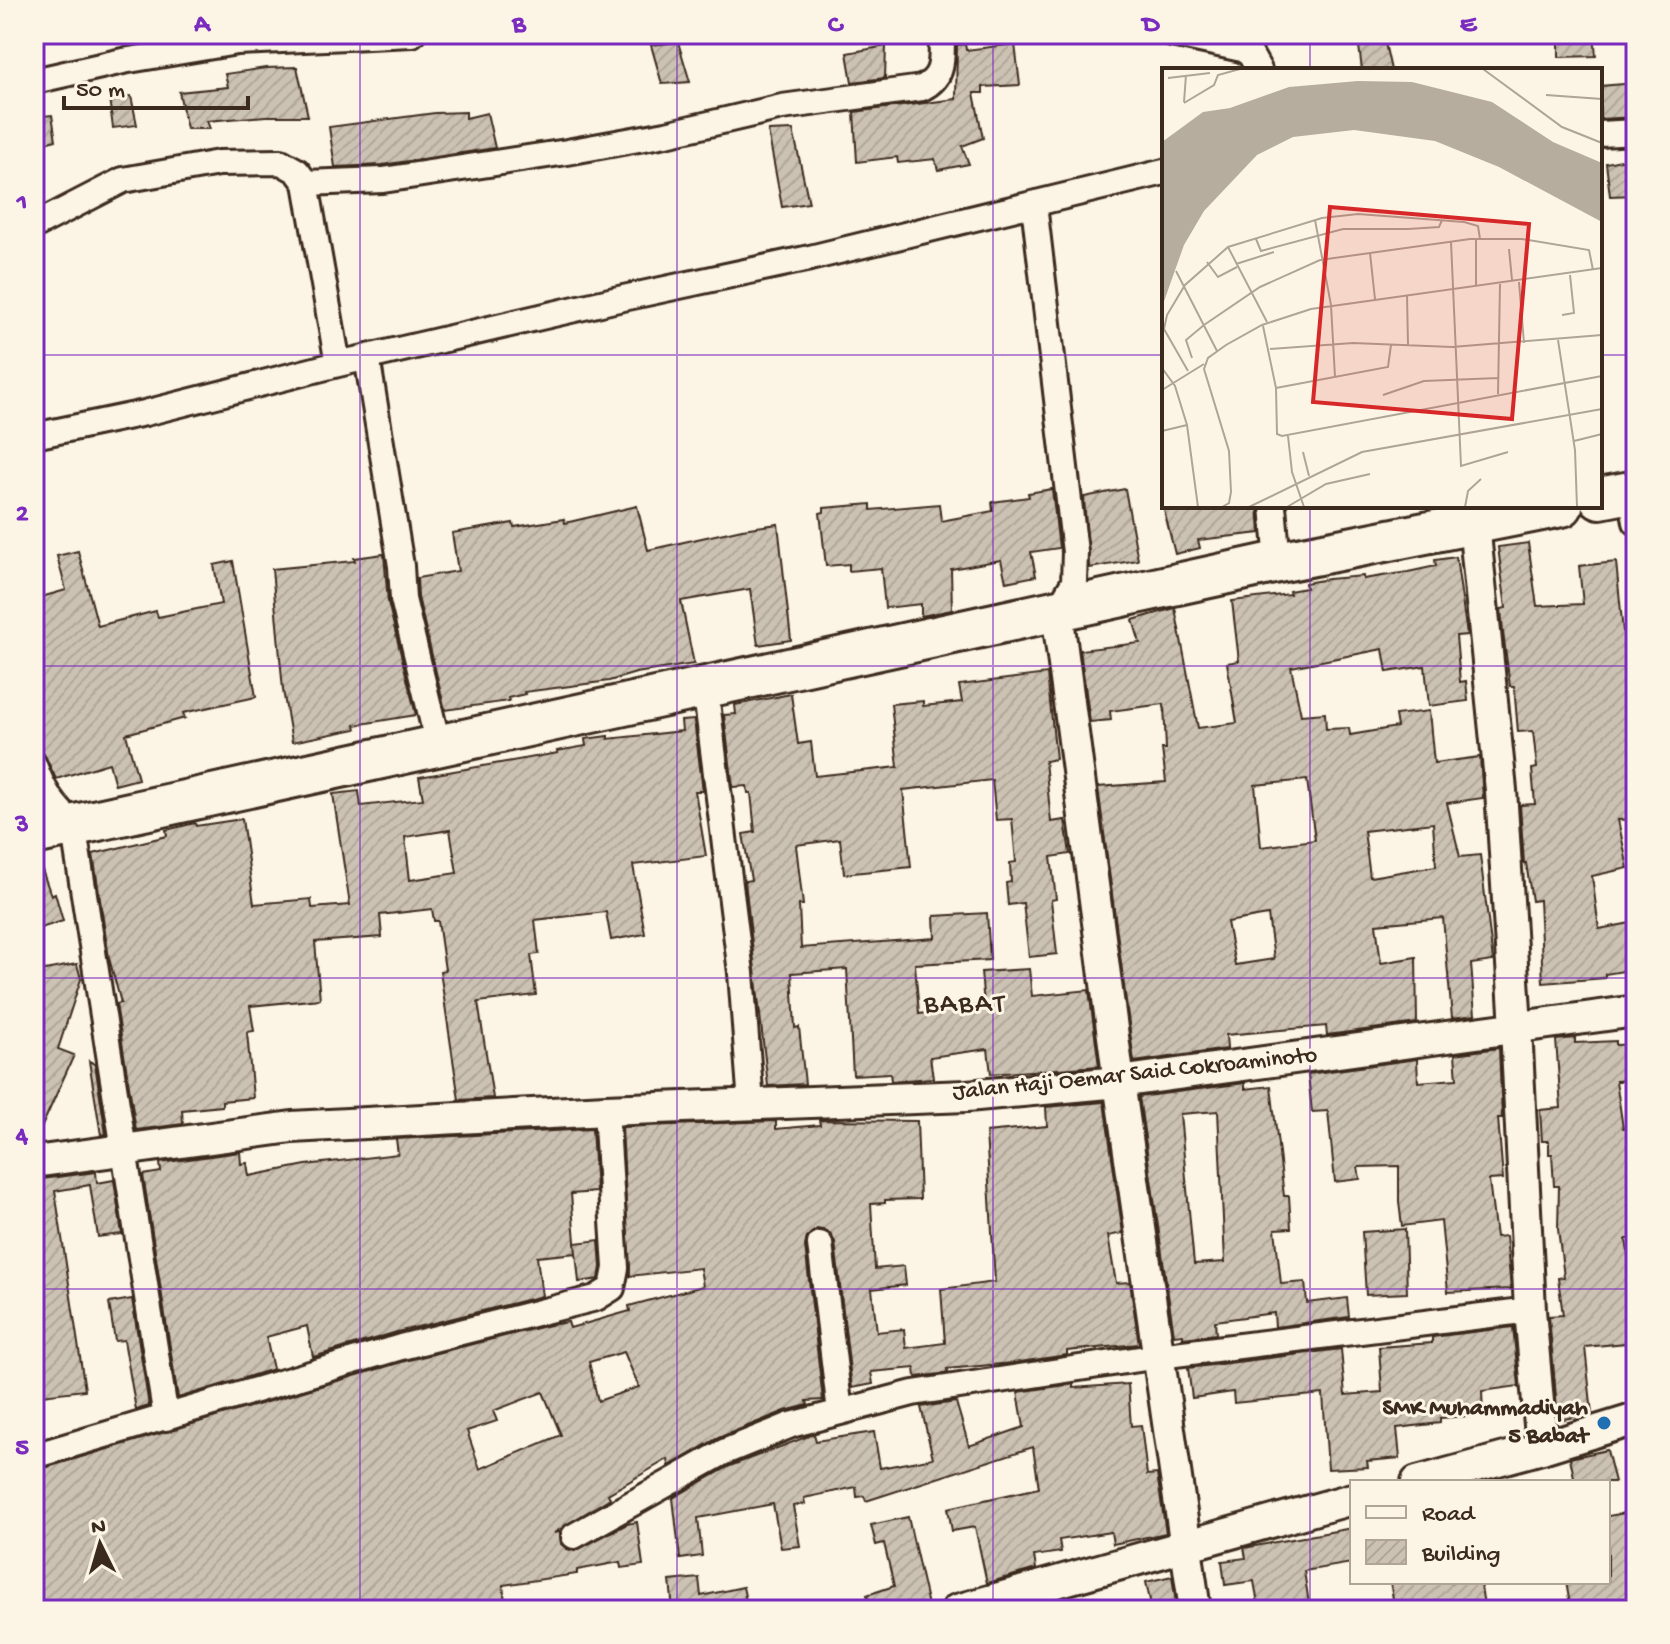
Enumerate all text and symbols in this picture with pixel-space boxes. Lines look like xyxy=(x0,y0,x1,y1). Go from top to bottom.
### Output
text: A xyxy=(193,11,211,42)
text: B xyxy=(511,11,527,42)
text: C xyxy=(828,11,845,42)
text: D xyxy=(1141,11,1161,42)
text: E xyxy=(1460,11,1478,42)
scale bar xyxy=(64,60,248,110)
inset map xyxy=(1162,68,1602,508)
text: 50 m xyxy=(76,77,125,106)
text: 1 xyxy=(16,189,27,220)
text: 2 xyxy=(16,500,29,531)
text: 3 xyxy=(14,811,29,842)
district label: BABAT xyxy=(923,989,1006,1022)
street label: Jalan Haji Oemar Said Cokroaminoto xyxy=(951,1041,1319,1109)
text: 4 xyxy=(15,1122,29,1153)
place label: SMK Muhammadiyah 5 Babat xyxy=(1382,1395,1590,1452)
marker: SMK Muhammadiyah 5 Babat xyxy=(1595,1414,1613,1432)
text: 5 xyxy=(15,1434,29,1465)
legend xyxy=(1350,1480,1610,1584)
text: Road xyxy=(1422,1501,1476,1530)
north arrow xyxy=(60,1504,140,1584)
text: N xyxy=(90,1514,107,1542)
text: Building xyxy=(1421,1541,1500,1570)

